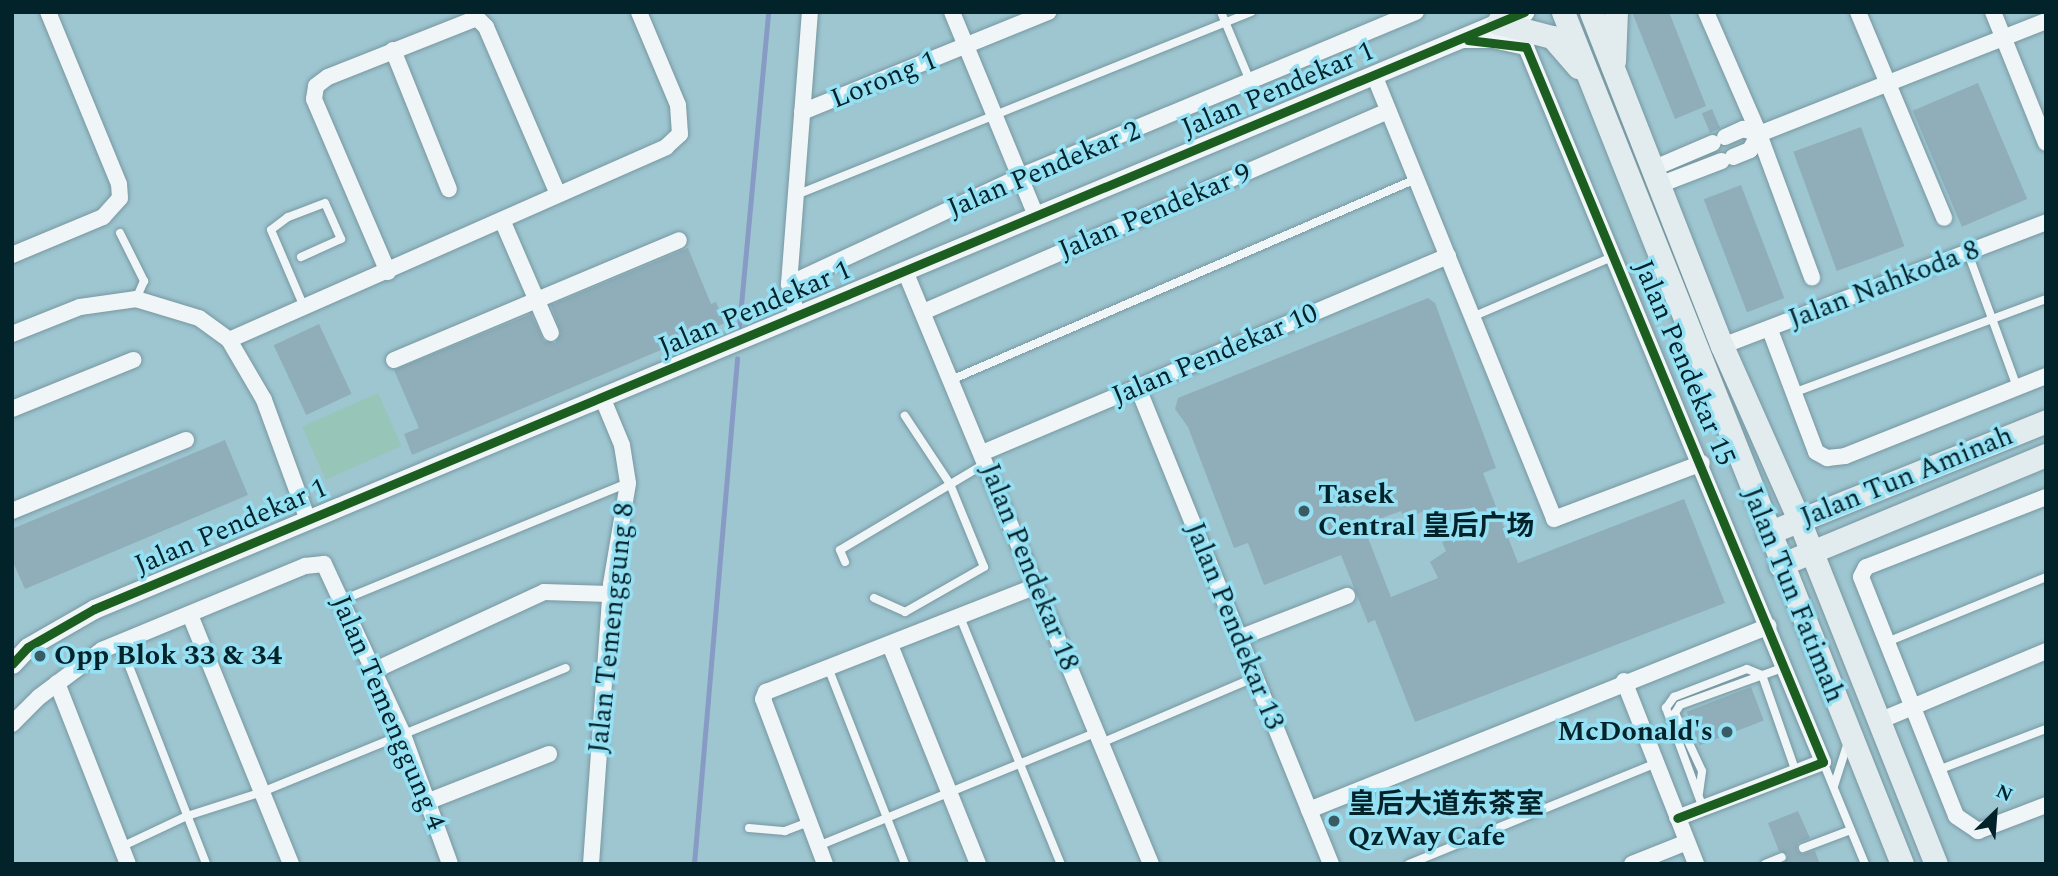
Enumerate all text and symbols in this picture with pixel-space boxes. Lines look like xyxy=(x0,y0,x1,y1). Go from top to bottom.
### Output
street label: Jalan Pendekar 1 xyxy=(1177,34,1379,146)
street label: Lorong 1 xyxy=(826,44,942,116)
street label: Jalan Pendekar 2 xyxy=(943,114,1145,226)
street label: Jalan Pendekar 9 xyxy=(1054,156,1256,268)
street label: Jalan Nahkoda 8 xyxy=(1784,233,1984,337)
street label: Jalan Pendekar 1 xyxy=(654,253,856,365)
street label: Jalan Pendekar 15 xyxy=(1626,255,1742,471)
street label: Jalan Pendekar 10 xyxy=(1107,297,1323,413)
street label: Jalan Tun Aminah xyxy=(1796,419,2018,535)
street label: Jalan Pendekar 18 xyxy=(972,459,1086,675)
street label: Jalan Pendekar 1 xyxy=(130,471,332,583)
place label: Tasek Central 皇后广场 xyxy=(1318,478,1535,544)
street label: Jalan Tun Fatimah xyxy=(1734,482,1852,708)
street label: Jalan Temenggung 8 xyxy=(582,501,642,755)
marker: Tasek Central 皇后广场 xyxy=(1296,503,1312,519)
street label: Jalan Pendekar 13 xyxy=(1177,518,1291,734)
street label: Jalan Temenggung 4 xyxy=(323,591,453,835)
place label: Opp Blok 33 & 34 xyxy=(54,639,282,673)
marker: Opp Blok 33 & 34 xyxy=(32,648,48,664)
place label: McDonald's xyxy=(1557,715,1713,749)
marker: McDonald's xyxy=(1719,724,1735,740)
text: N xyxy=(1991,777,2017,810)
north arrow xyxy=(1960,778,2030,848)
place label: 皇后大道东茶室 QzWay Cafe xyxy=(1348,788,1544,854)
marker: 皇后大道东茶室 QzWay Cafe xyxy=(1326,813,1342,829)

